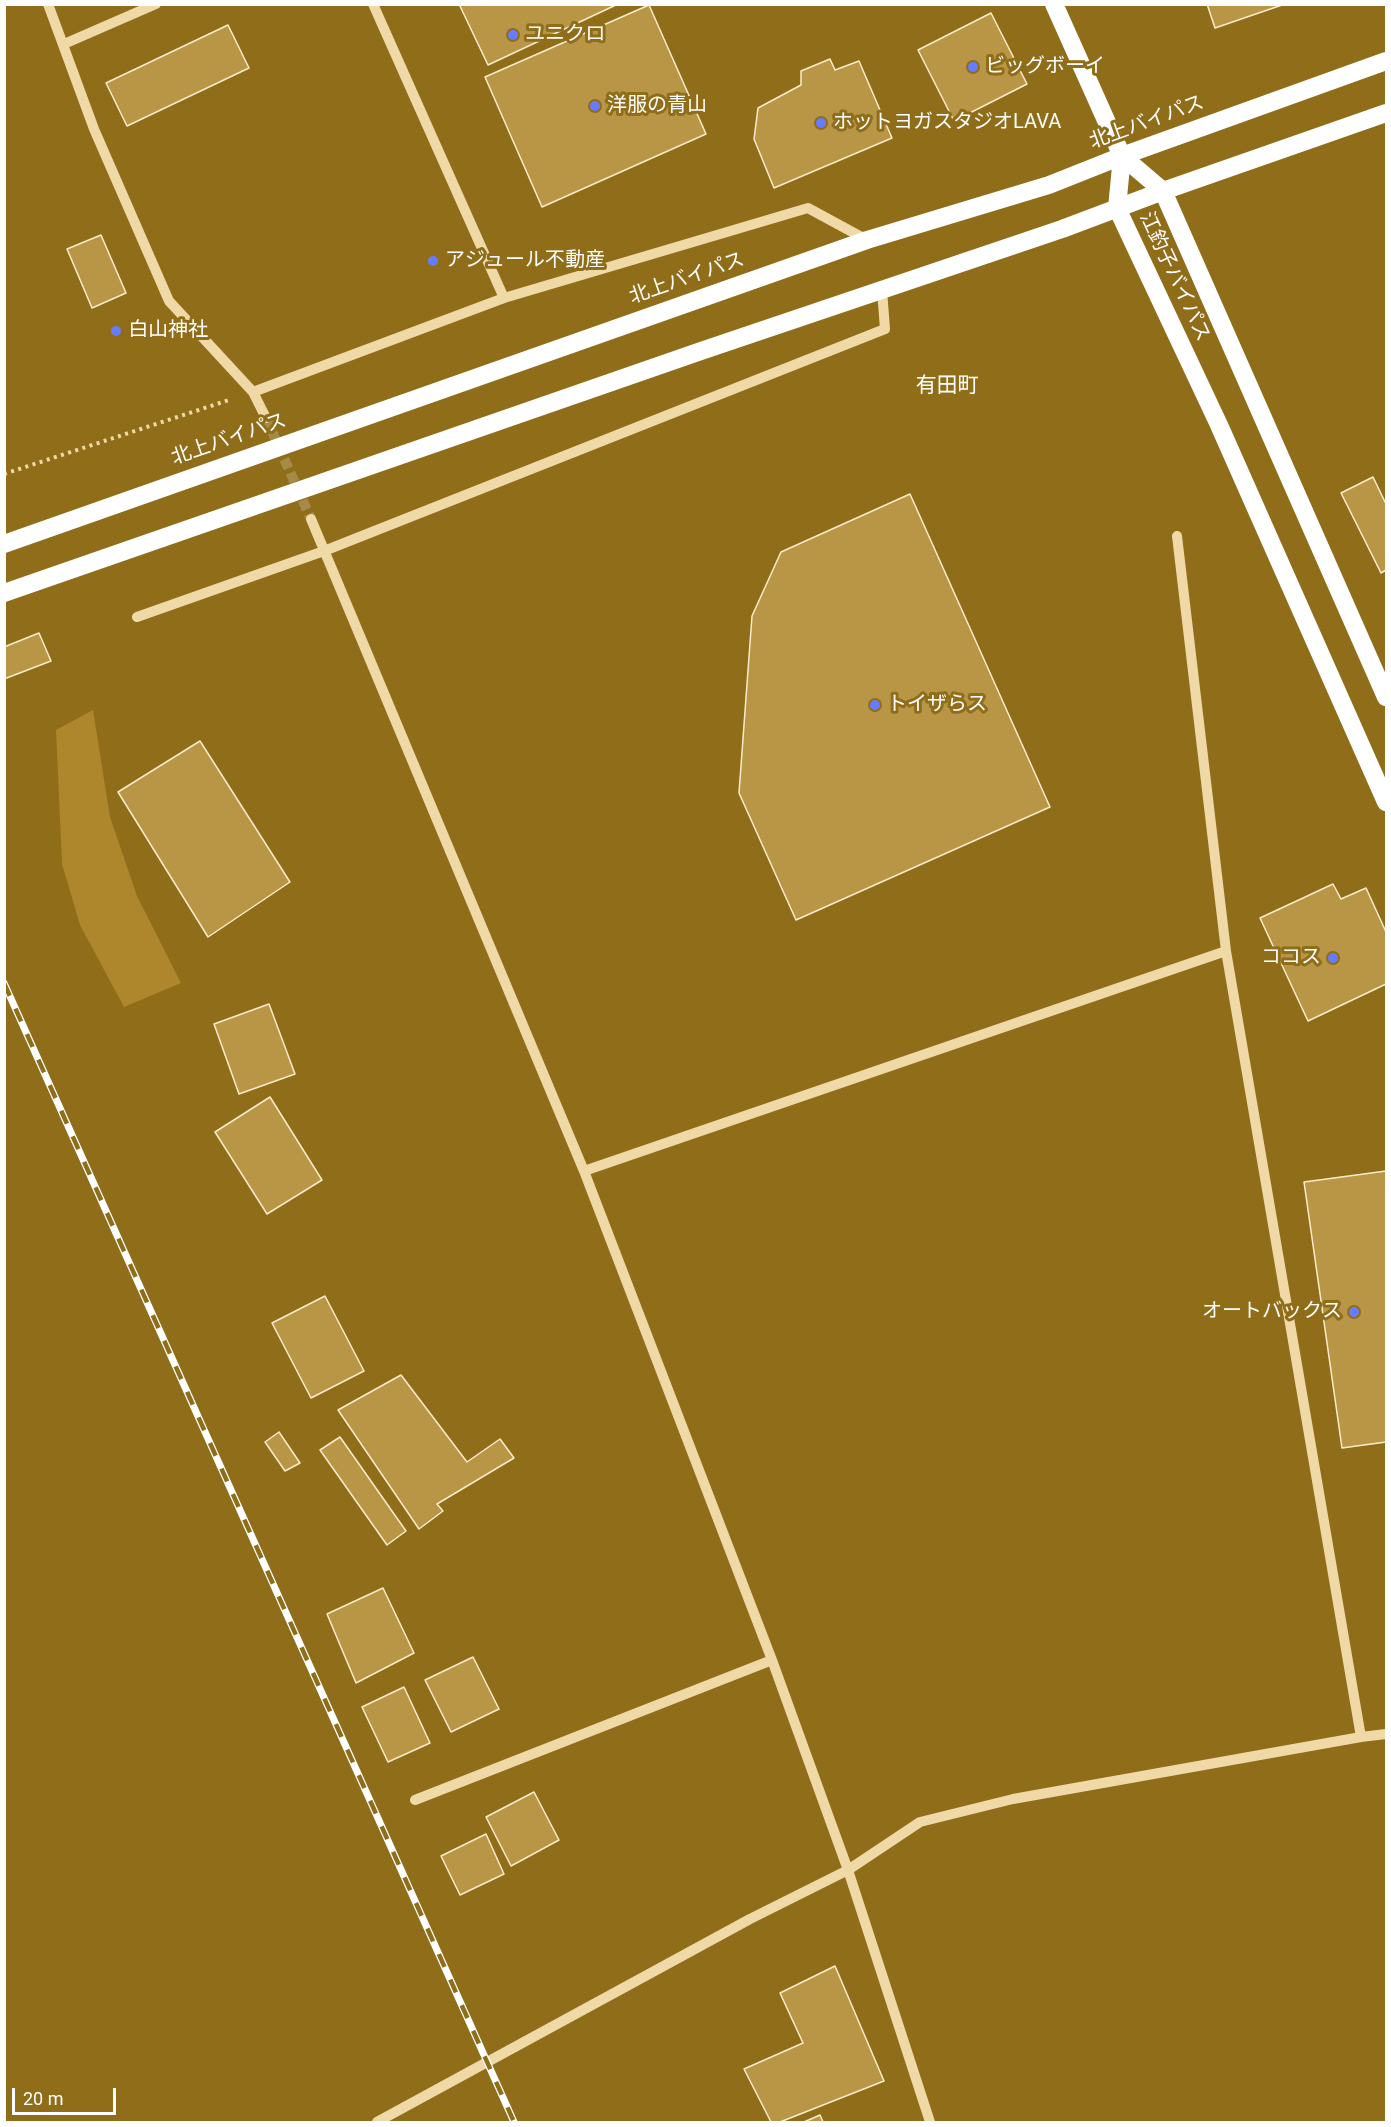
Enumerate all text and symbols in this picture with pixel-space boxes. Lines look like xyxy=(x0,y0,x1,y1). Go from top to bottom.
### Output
place label: ユニクロ xyxy=(525,23,605,47)
marker: ユニクロ xyxy=(506,28,520,42)
place label: ビッグボーイ xyxy=(985,55,1105,79)
marker: ビッグボーイ xyxy=(966,60,980,74)
street label: 北上バイパス xyxy=(1087,91,1207,155)
place label: 洋服の青山 xyxy=(607,94,707,118)
marker: 洋服の青山 xyxy=(588,99,602,113)
place label: ホットヨガスタジオLAVA xyxy=(833,111,1061,135)
marker: ホットヨガスタジオLAVA xyxy=(814,116,828,130)
street label: 江釣子バイパス xyxy=(1134,208,1214,346)
street label: 北上バイパス xyxy=(626,248,748,310)
place label: アジュール不動産 xyxy=(445,249,605,273)
marker: アジュール不動産 xyxy=(426,254,440,268)
place label: 白山神社 xyxy=(128,319,208,343)
marker: 白山神社 xyxy=(109,324,123,338)
district label: 有田町 xyxy=(916,374,978,400)
street label: 北上バイパス xyxy=(168,409,290,471)
place label: トイザらス xyxy=(887,693,987,717)
marker: トイザらス xyxy=(868,698,882,712)
place label: ココス xyxy=(1261,946,1321,970)
marker: ココス xyxy=(1326,951,1340,965)
place label: オートバックス xyxy=(1202,1300,1342,1324)
marker: オートバックス xyxy=(1347,1305,1361,1319)
scale bar xyxy=(15,2076,118,2114)
text: 20 m xyxy=(23,2088,63,2109)

